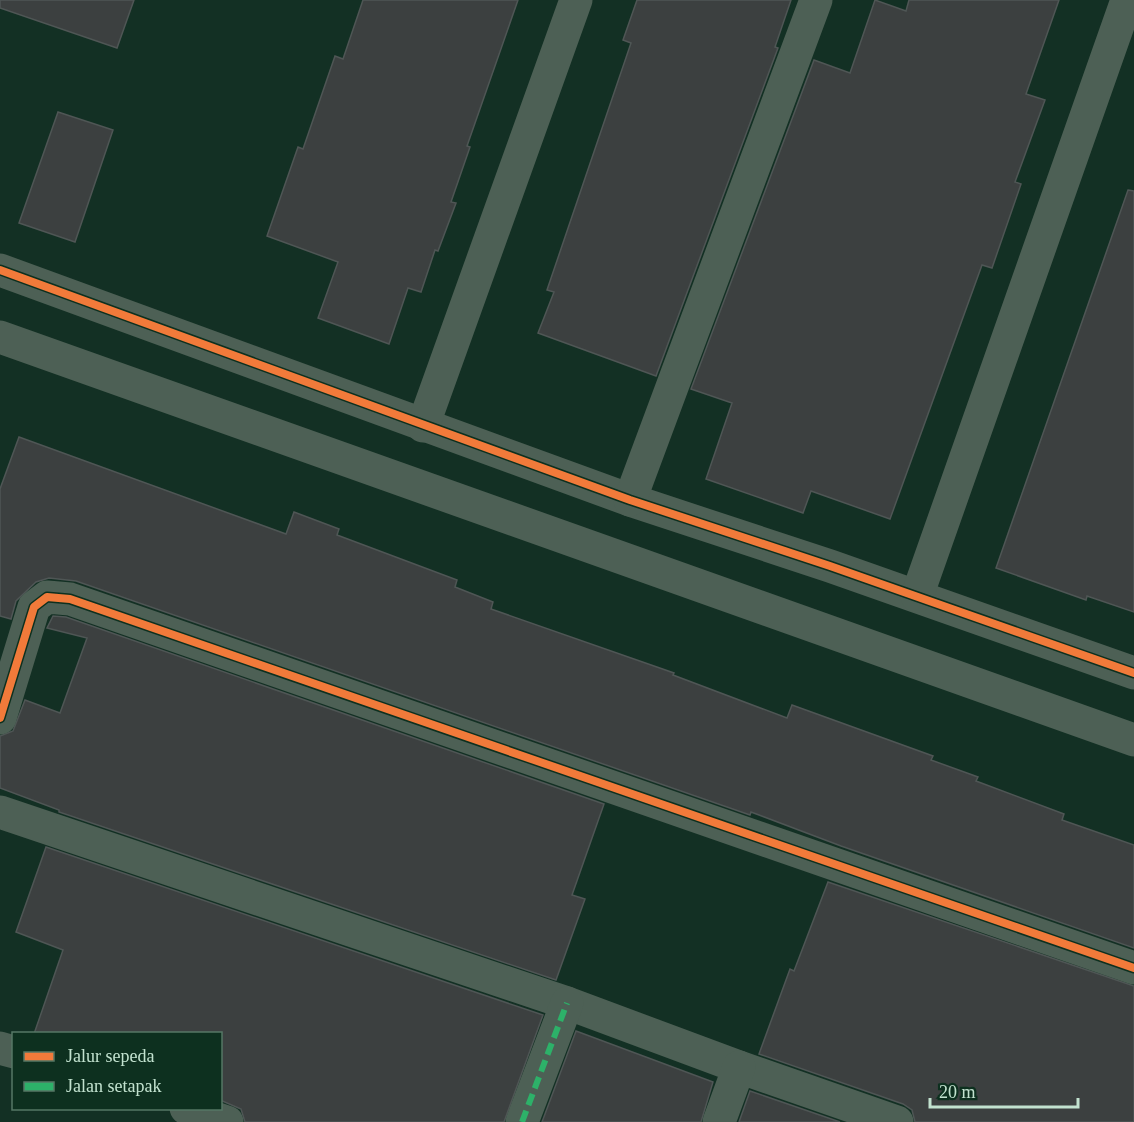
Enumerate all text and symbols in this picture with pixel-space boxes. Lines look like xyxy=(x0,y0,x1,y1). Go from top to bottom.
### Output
legend xyxy=(12,1032,222,1110)
text: Jalur sepeda xyxy=(66,1046,154,1066)
scale bar xyxy=(930,1071,1078,1109)
text: Jalan setapak xyxy=(66,1076,161,1096)
text: 20 m xyxy=(939,1082,976,1102)

